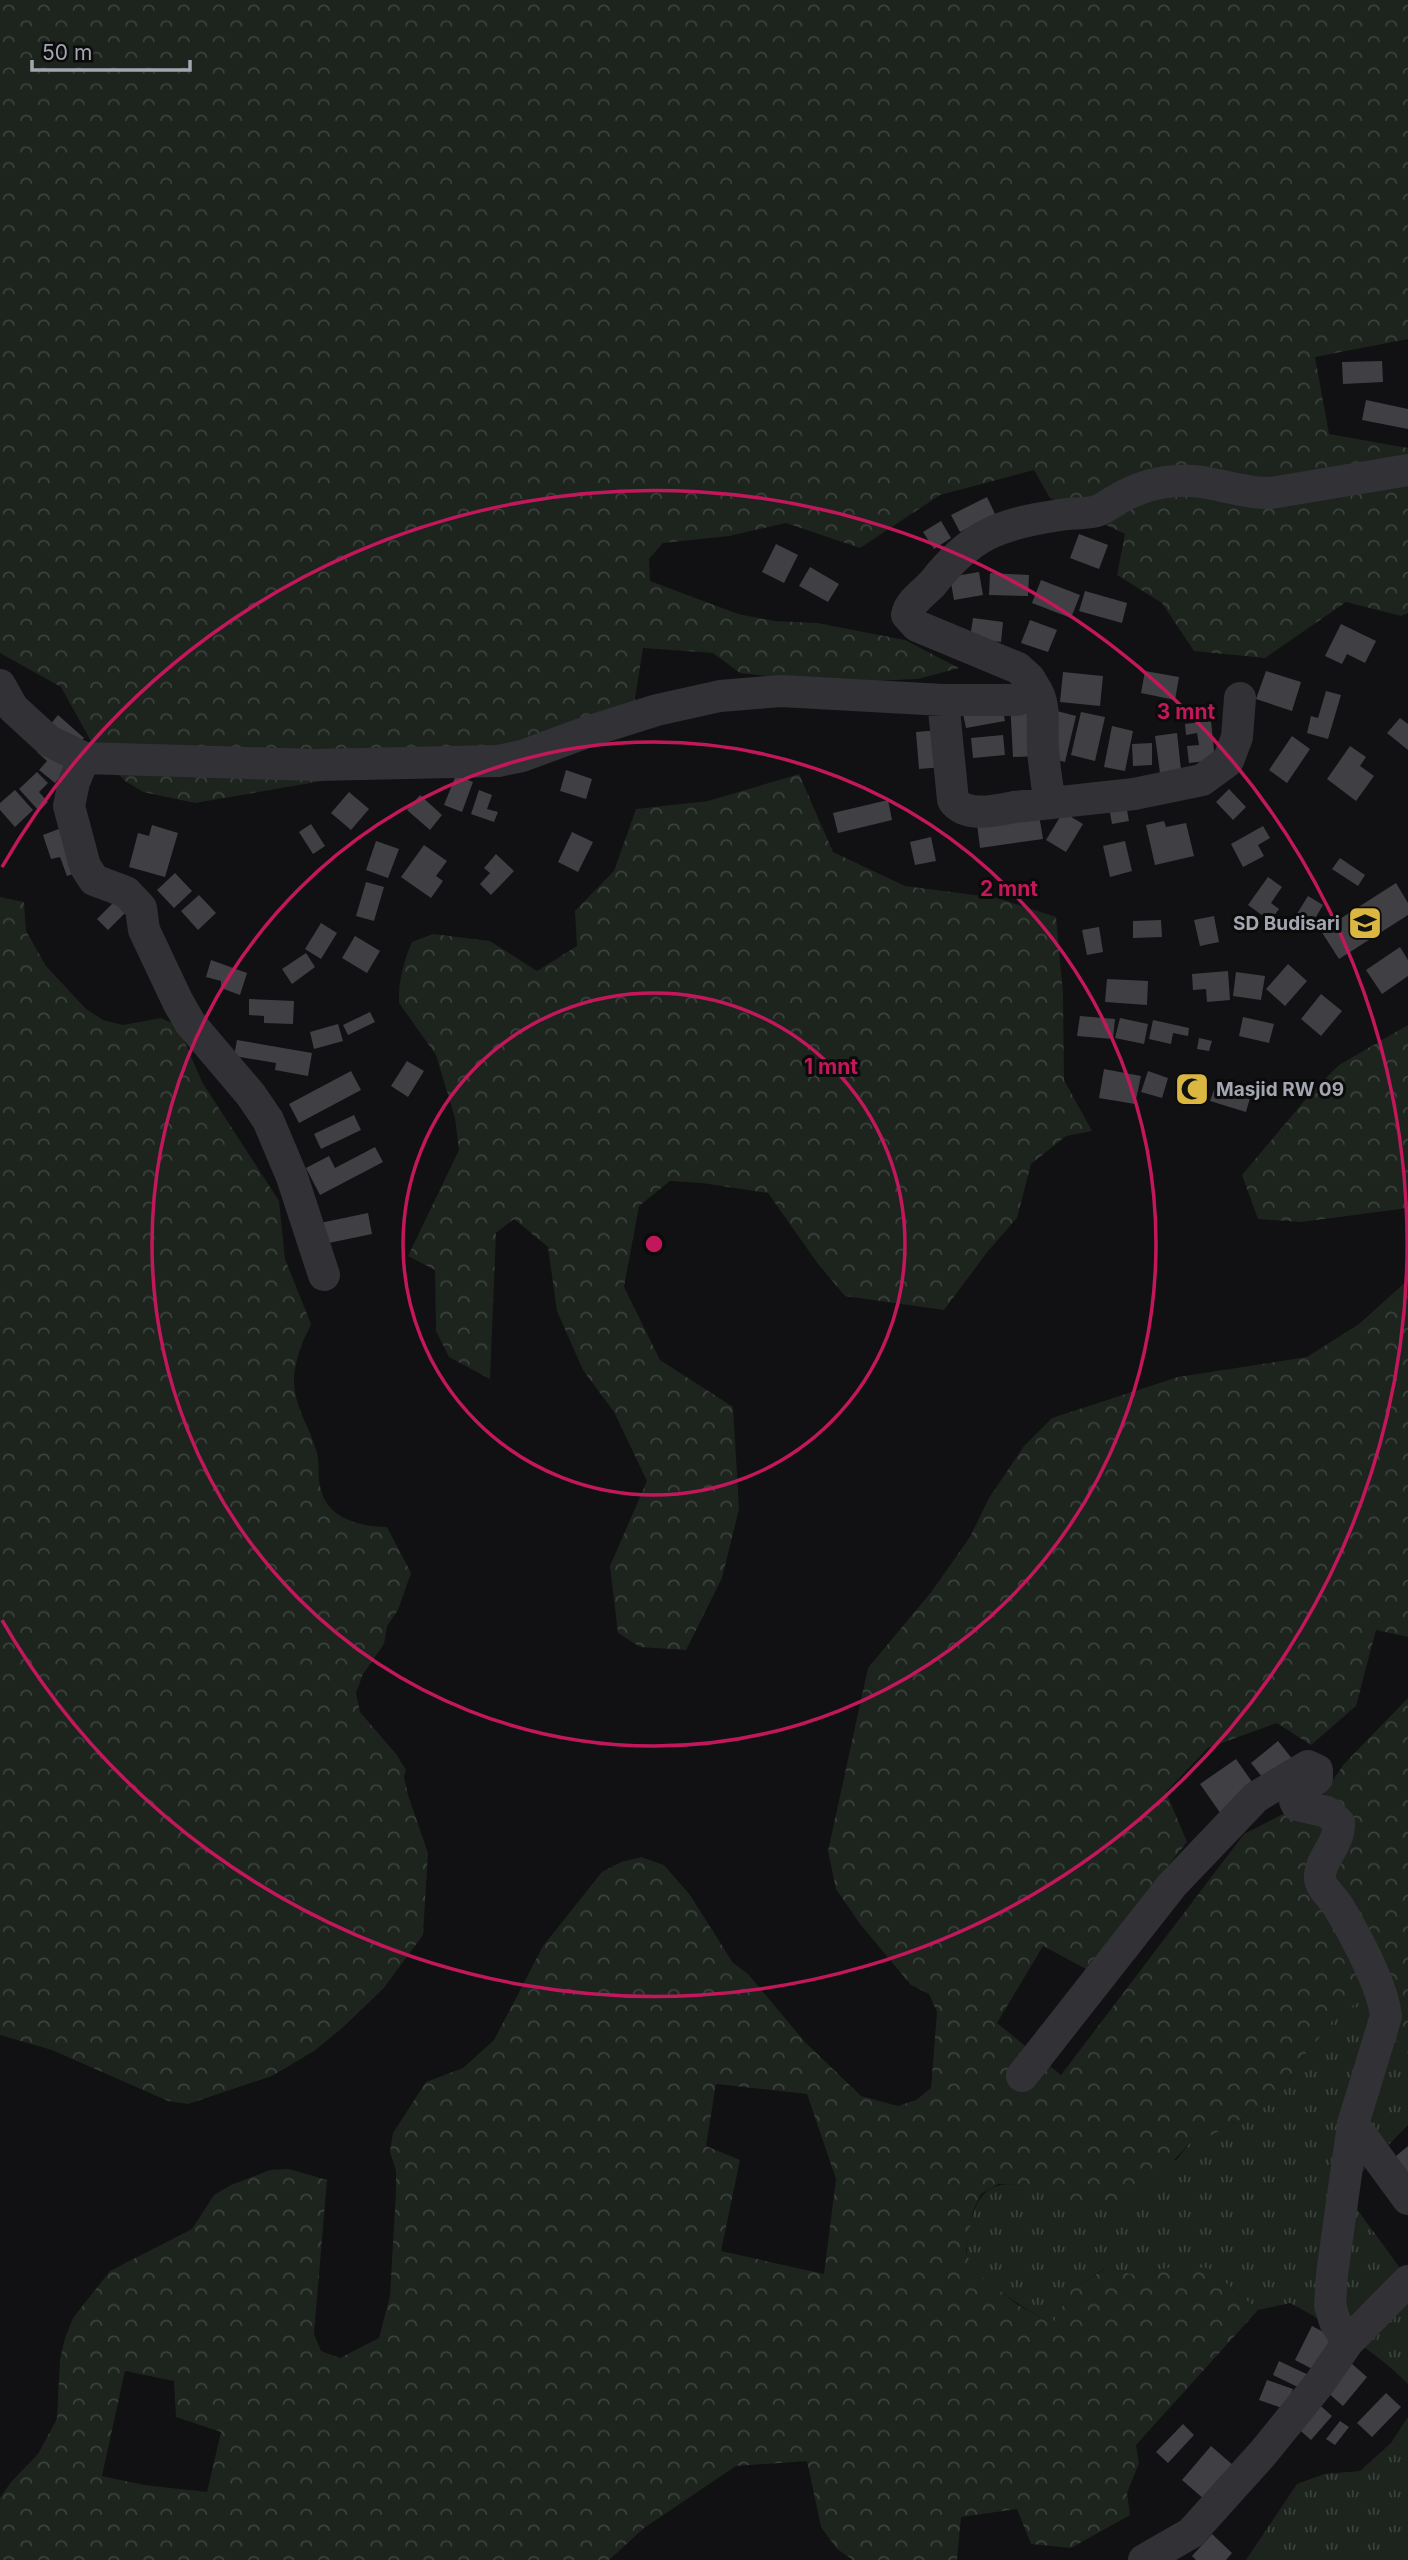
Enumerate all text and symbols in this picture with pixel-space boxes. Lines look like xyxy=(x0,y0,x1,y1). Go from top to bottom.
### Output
scale bar xyxy=(32,28,189,72)
text: 50 m xyxy=(42,40,92,65)
text: 3 mnt xyxy=(1157,699,1216,724)
text: 2 mnt xyxy=(980,876,1038,901)
school or university icon: SD Budisari xyxy=(1346,904,1384,942)
place label: SD Budisari xyxy=(1233,912,1340,935)
text: 1 mnt xyxy=(804,1054,858,1079)
mosque icon: Masjid RW 09 xyxy=(1173,1070,1211,1108)
place label: Masjid RW 09 xyxy=(1216,1078,1344,1101)
centre of rings xyxy=(642,1232,666,1256)

